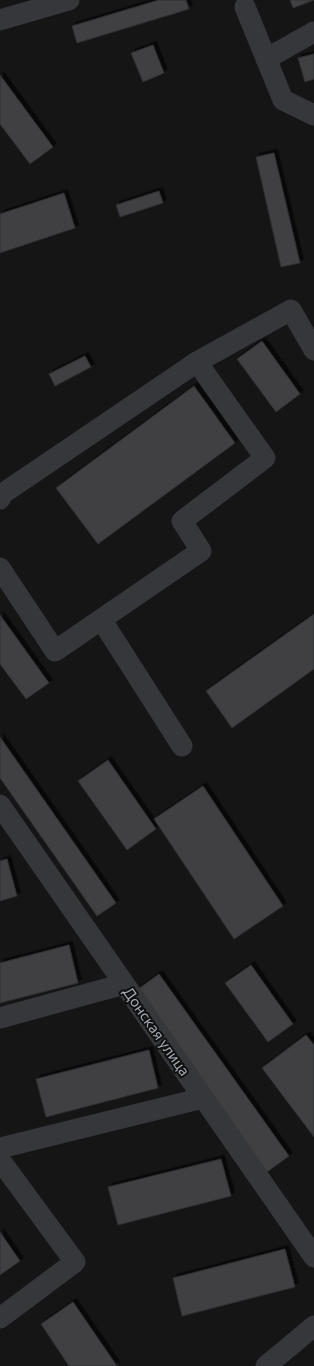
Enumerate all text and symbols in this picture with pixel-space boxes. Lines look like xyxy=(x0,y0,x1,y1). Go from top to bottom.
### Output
street label: Донская улица xyxy=(120,983,194,1079)

